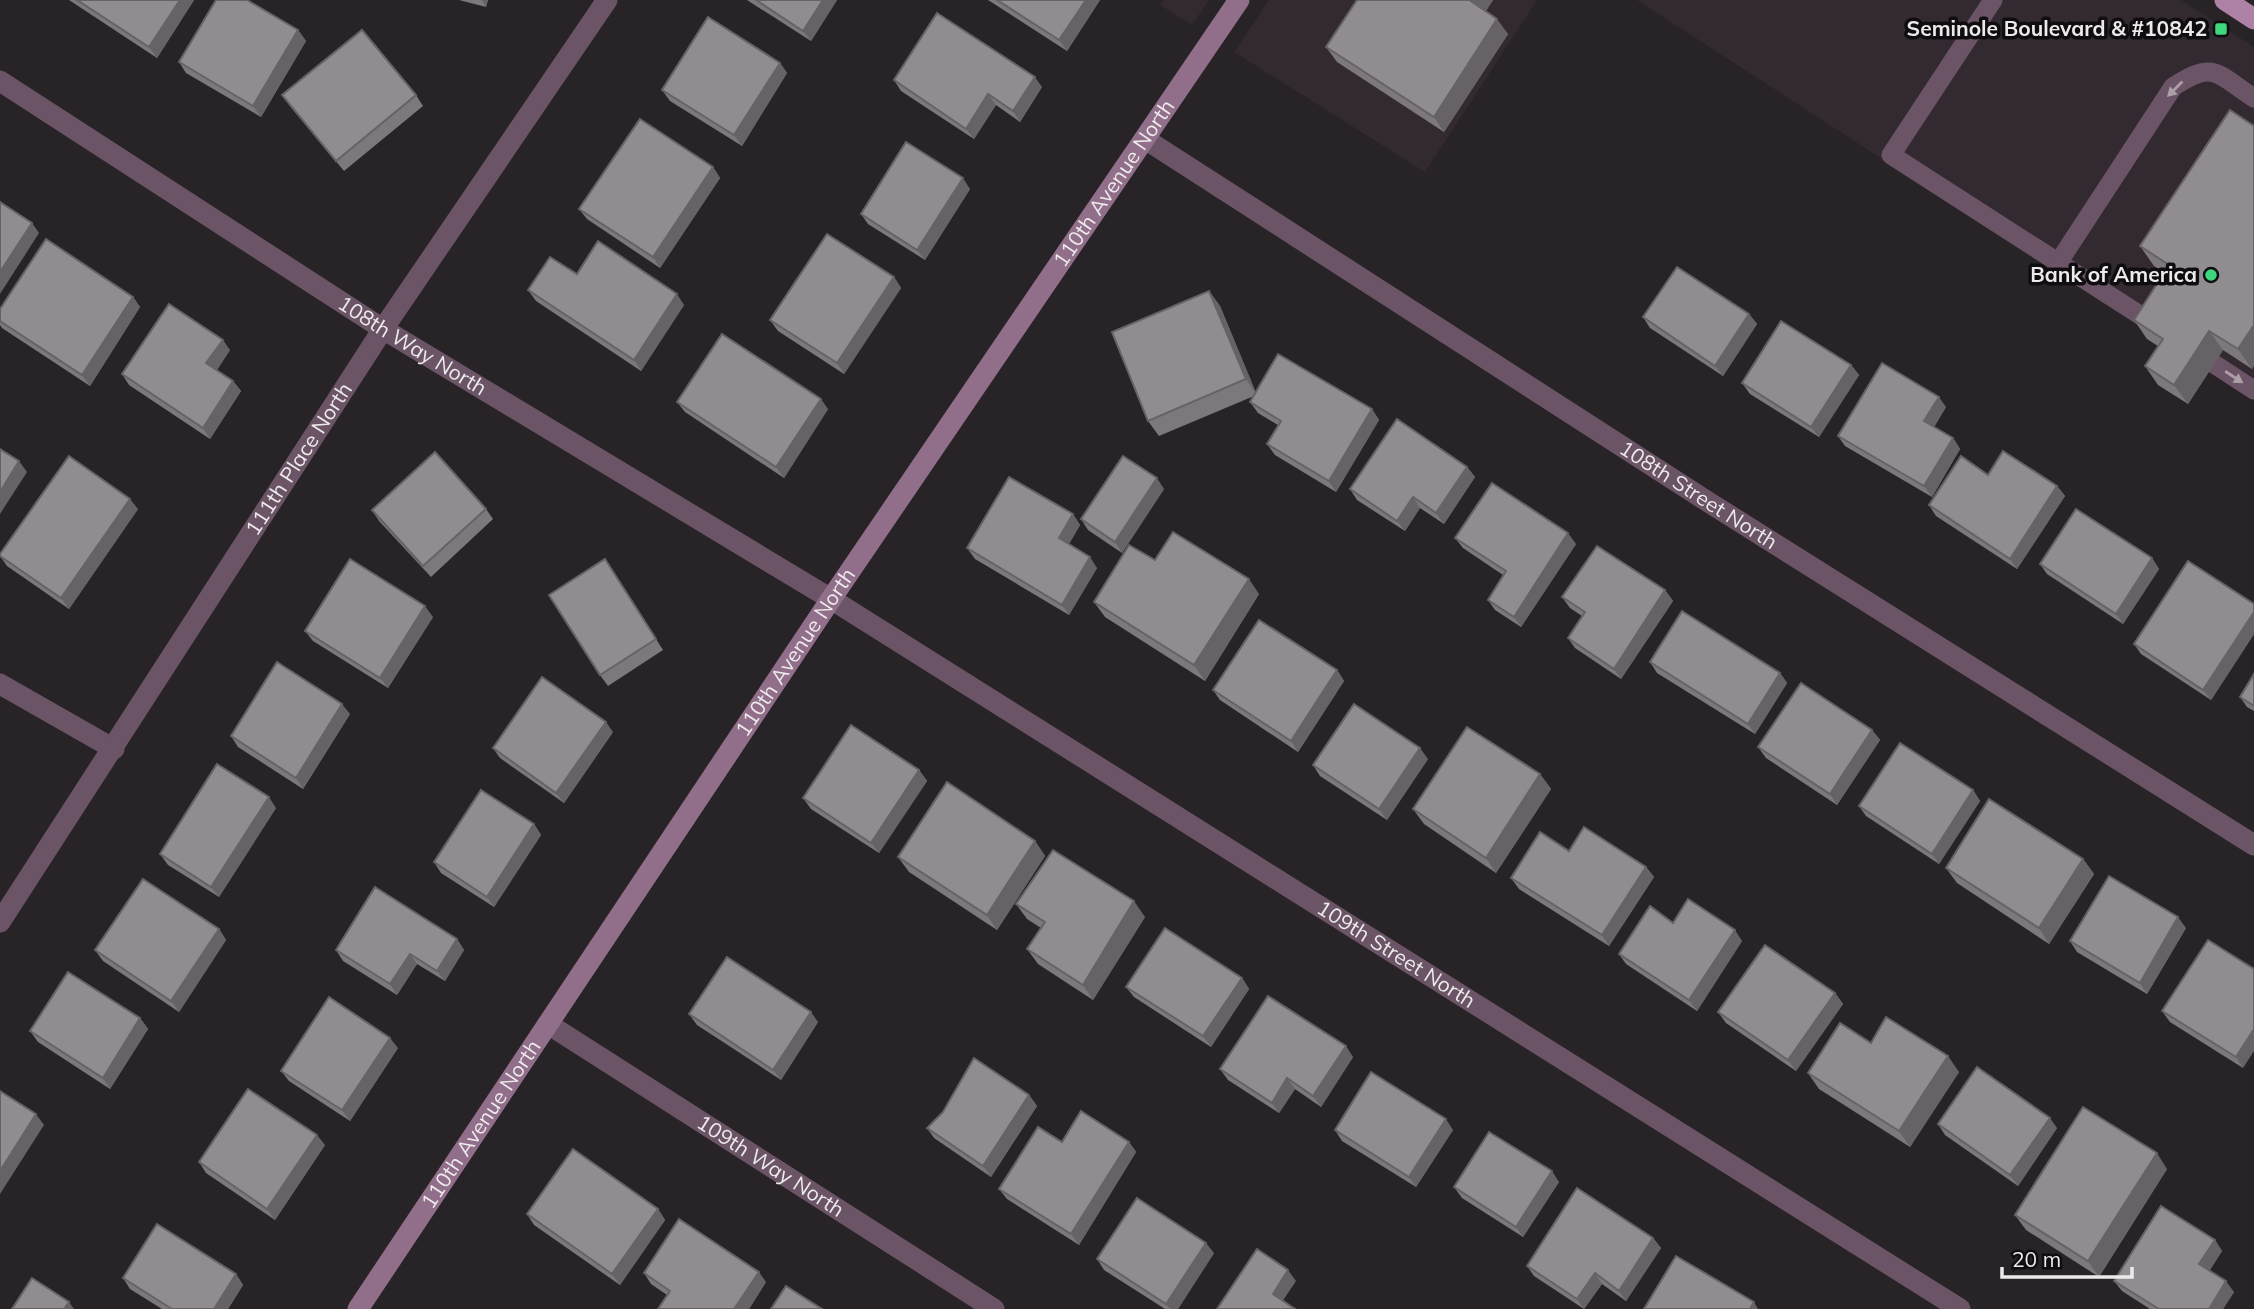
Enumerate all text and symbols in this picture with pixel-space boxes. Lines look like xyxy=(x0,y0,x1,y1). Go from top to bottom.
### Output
place label: Seminole Boulevard & #10842 xyxy=(1907,15,2207,41)
marker: Seminole Boulevard & #10842 xyxy=(2213,21,2229,37)
one-way arrow xyxy=(2167,80,2184,96)
street label: 110th Avenue North xyxy=(1047,94,1180,272)
place label: Bank of America xyxy=(2030,261,2197,287)
marker: Bank of America xyxy=(2203,267,2219,283)
street label: 108th Way North xyxy=(334,289,492,401)
one-way arrow xyxy=(2225,370,2243,384)
street label: 111th Place North xyxy=(239,377,357,540)
street label: 108th Street North xyxy=(1615,434,1783,554)
street label: 110th Avenue North xyxy=(729,563,860,741)
street label: 109th Street North xyxy=(1313,894,1481,1013)
street label: 110th Avenue North xyxy=(415,1034,546,1213)
street label: 109th Way North xyxy=(692,1109,850,1222)
scale bar xyxy=(2002,1236,2132,1280)
text: 20 m xyxy=(2012,1246,2061,1272)

